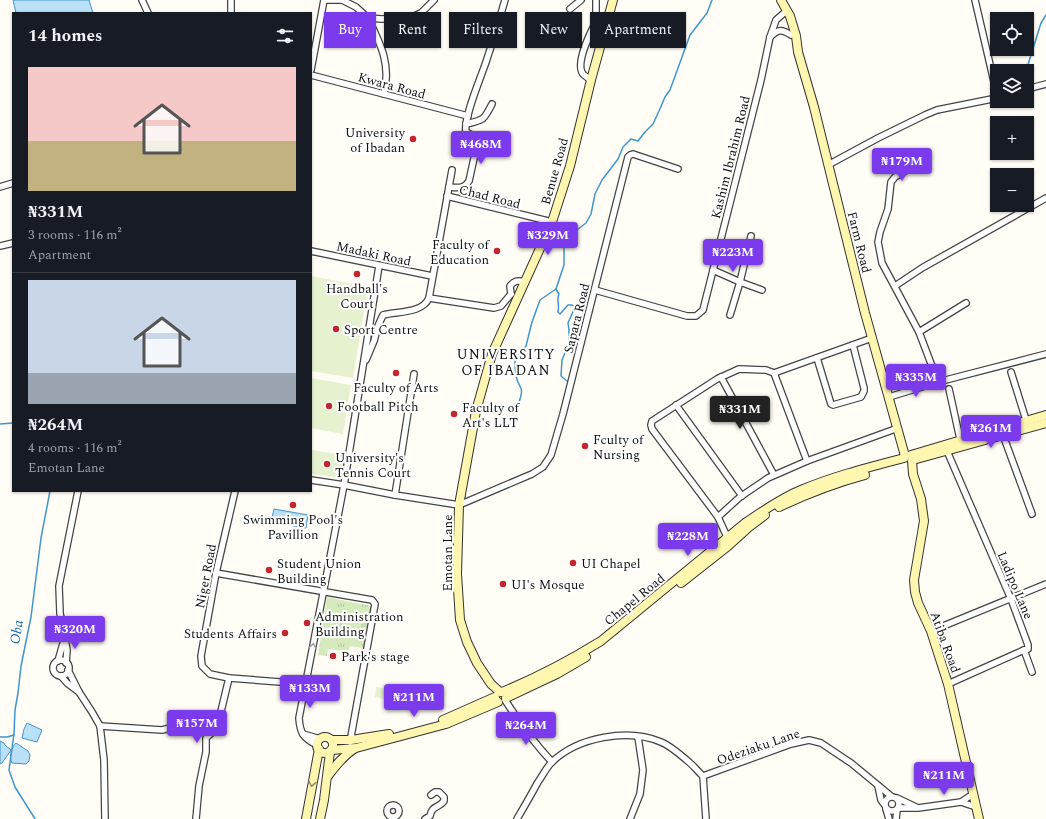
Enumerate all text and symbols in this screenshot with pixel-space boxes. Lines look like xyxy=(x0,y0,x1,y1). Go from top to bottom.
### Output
chip: Buy xyxy=(324,12,376,48)
chip: Rent xyxy=(384,12,441,48)
chip: Filters xyxy=(449,12,517,48)
chip: New xyxy=(525,12,582,48)
chip: Apartment xyxy=(590,12,686,48)
map controls xyxy=(990,12,1034,212)
button: locate xyxy=(990,12,1034,56)
text: 14 homes xyxy=(28,23,102,49)
icon: filters xyxy=(274,25,296,47)
button: layers xyxy=(990,64,1034,108)
street label: Kwara Road xyxy=(356,67,428,105)
icon: home xyxy=(126,93,198,165)
street label: Kashim Ibrahim Road xyxy=(706,94,756,221)
button: + xyxy=(990,116,1034,160)
place label: University of Ibadan xyxy=(345,123,406,158)
pin: ₦468M xyxy=(453,131,509,165)
marker: University of Ibadan xyxy=(408,134,418,144)
text: ₦468M xyxy=(460,134,502,154)
street label: Benue Road xyxy=(536,136,574,207)
pin: ₦179M xyxy=(874,148,930,182)
text: ₦179M xyxy=(881,151,923,171)
button: − xyxy=(990,168,1034,212)
street label: Chad Road xyxy=(457,180,523,214)
text: ₦331M xyxy=(28,199,83,225)
street label: Farm Road xyxy=(842,209,876,275)
pin: ₦329M xyxy=(520,222,576,256)
text: 3 rooms · 116 m² xyxy=(28,225,122,245)
text: ₦329M xyxy=(527,225,569,245)
place label: Faculty of Education xyxy=(430,235,491,270)
street label: Madaki Road xyxy=(335,236,413,272)
pin: ₦223M xyxy=(705,239,761,273)
text: ₦223M xyxy=(712,242,754,262)
text: Apartment xyxy=(28,245,91,265)
marker: Faculty of Education xyxy=(492,246,502,256)
marker: Handball's Court xyxy=(352,269,362,279)
place label: Handball's Court xyxy=(326,279,388,314)
street label: Sapara Road xyxy=(559,281,595,355)
icon: home xyxy=(126,306,198,378)
place label: Sport Centre xyxy=(344,320,418,340)
marker: Sport Centre xyxy=(331,324,341,334)
district label: UNIVERSITY OF IBADAN xyxy=(457,344,555,381)
pin: ₦335M xyxy=(888,364,944,398)
text: ₦335M xyxy=(895,367,937,387)
marker: Faculty of Arts xyxy=(391,368,401,378)
place label: Faculty of Arts xyxy=(353,378,439,398)
pin: ₦331M xyxy=(712,396,768,430)
place label: Football Pitch xyxy=(337,397,419,417)
place label: Faculty of Art's LLT xyxy=(462,398,521,433)
text: ₦331M xyxy=(719,399,761,419)
marker: Football Pitch xyxy=(324,401,334,411)
marker: Faculty of Art's LLT xyxy=(449,409,459,419)
text: ₦264M xyxy=(28,412,83,438)
pin: ₦261M xyxy=(963,415,1019,449)
text: ₦261M xyxy=(970,418,1012,438)
place label: Fculty of Nursing xyxy=(593,430,645,465)
text: 4 rooms · 116 m² xyxy=(28,438,122,458)
marker: Fculty of Nursing xyxy=(580,441,590,451)
place label: University's Tennis Court xyxy=(335,448,411,483)
text: Emotan Lane xyxy=(28,458,105,478)
marker: University's Tennis Court xyxy=(322,459,332,469)
marker: Swimming Pool's Pavillion xyxy=(288,500,298,510)
place label: Swimming Pool's Pavillion xyxy=(243,510,343,545)
street label: Emotan Lane xyxy=(438,515,458,591)
pin: ₦228M xyxy=(660,523,716,557)
text: ₦228M xyxy=(667,526,709,546)
street label: Niger Road xyxy=(190,542,222,610)
street label: Ladipo Lane xyxy=(992,548,1038,622)
place label: Student Union Building xyxy=(277,554,362,589)
place label: UI Chapel xyxy=(581,554,641,574)
marker: UI Chapel xyxy=(568,558,578,568)
marker: Student Union Building xyxy=(264,565,274,575)
street label: Chapel Road xyxy=(600,569,669,631)
place label: UI's Mosque xyxy=(511,575,585,595)
marker: UI's Mosque xyxy=(498,579,508,589)
place label: Administration Building xyxy=(315,607,404,642)
street label: Atiba Road xyxy=(925,609,965,676)
pin: ₦320M xyxy=(47,616,103,650)
water label: Oba xyxy=(4,618,29,646)
marker: Administration Building xyxy=(302,618,312,628)
text: ₦320M xyxy=(54,619,96,639)
place label: Students Affairs xyxy=(184,624,277,644)
marker: Students Affairs xyxy=(280,628,290,638)
one-way arrow xyxy=(309,643,317,649)
place label: Park's stage xyxy=(341,647,410,667)
marker: Park's stage xyxy=(328,651,338,661)
pin: ₦133M xyxy=(282,675,338,709)
text: ₦133M xyxy=(289,678,331,698)
pin: ₦211M xyxy=(386,684,442,718)
text: ₦211M xyxy=(393,687,435,707)
pin: ₦157M xyxy=(169,710,225,744)
pin: ₦264M xyxy=(498,712,554,746)
text: ₦157M xyxy=(176,713,218,733)
text: ₦264M xyxy=(505,715,547,735)
street label: Odeziaku Lane xyxy=(714,723,803,771)
pin: ₦211M xyxy=(916,762,972,796)
text: ₦211M xyxy=(923,765,965,785)
one-way arrow xyxy=(309,781,317,787)

